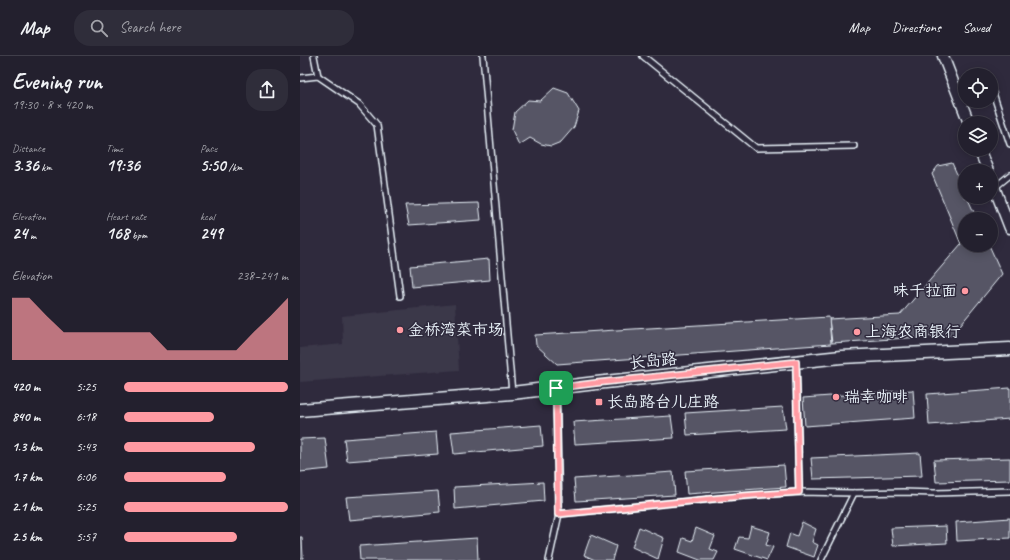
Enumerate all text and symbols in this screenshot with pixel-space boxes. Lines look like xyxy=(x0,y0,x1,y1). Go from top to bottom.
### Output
search box xyxy=(74,10,354,46)
text: Map xyxy=(20,16,50,40)
icon: search xyxy=(88,17,110,39)
text: Search here xyxy=(120,18,181,37)
text: Map xyxy=(849,19,870,36)
text: Directions xyxy=(892,19,941,36)
text: Saved xyxy=(963,19,990,36)
text: Evening run xyxy=(12,68,102,96)
map controls xyxy=(958,68,998,252)
button: locate xyxy=(958,68,998,108)
button: share xyxy=(246,69,288,111)
text: 19:30 · 8 × 420 m xyxy=(12,97,93,113)
button: layers xyxy=(958,116,998,156)
text: Distance xyxy=(12,141,45,155)
text: Time xyxy=(106,141,123,155)
text: Pace xyxy=(200,141,217,155)
text: 3.36 xyxy=(12,155,39,176)
text: 19:36 xyxy=(106,155,140,176)
text: 5:50 xyxy=(200,155,226,176)
text: km xyxy=(39,160,52,174)
text: /km xyxy=(226,160,243,174)
button: + xyxy=(958,164,998,204)
text: Elevation xyxy=(12,209,46,223)
text: Heart rate xyxy=(106,209,146,223)
text: kcal xyxy=(200,209,215,223)
button: − xyxy=(958,212,998,252)
text: 24 xyxy=(12,223,27,244)
text: 168 xyxy=(106,223,129,244)
text: 249 xyxy=(200,223,223,244)
text: m xyxy=(27,228,36,242)
text: bpm xyxy=(129,228,147,242)
text: Elevation xyxy=(12,268,52,284)
text: 238–241 m xyxy=(237,268,288,284)
place label: 味千拉面 xyxy=(893,281,957,301)
marker: 味千拉面 xyxy=(960,286,970,296)
place label: 金桥湾菜市场 xyxy=(408,320,504,340)
place label: 上海农商银行 xyxy=(865,322,961,342)
marker: 金桥湾菜市场 xyxy=(395,325,405,335)
marker: 上海农商银行 xyxy=(852,327,862,337)
street label: 长岛路 xyxy=(628,349,678,373)
pin xyxy=(539,371,573,405)
icon: arrive xyxy=(545,377,567,399)
text: 420 m xyxy=(12,379,40,395)
text: 5:25 xyxy=(76,379,96,395)
place label: 瑞幸咖啡 xyxy=(844,387,908,407)
place label: 长岛路台儿庄路 xyxy=(607,392,719,412)
marker: 瑞幸咖啡 xyxy=(831,392,841,402)
marker: 长岛路台儿庄路 xyxy=(594,397,604,407)
text: 840 m xyxy=(12,409,40,425)
text: 6:18 xyxy=(76,409,96,425)
text: 1.3 km xyxy=(12,439,42,455)
text: 5:43 xyxy=(76,439,96,455)
text: 1.7 km xyxy=(12,469,42,485)
text: 6:06 xyxy=(76,469,96,485)
text: 2.1 km xyxy=(12,499,42,515)
text: 5:25 xyxy=(76,499,96,515)
text: 2.5 km xyxy=(12,529,42,545)
text: 5:57 xyxy=(76,529,96,545)

